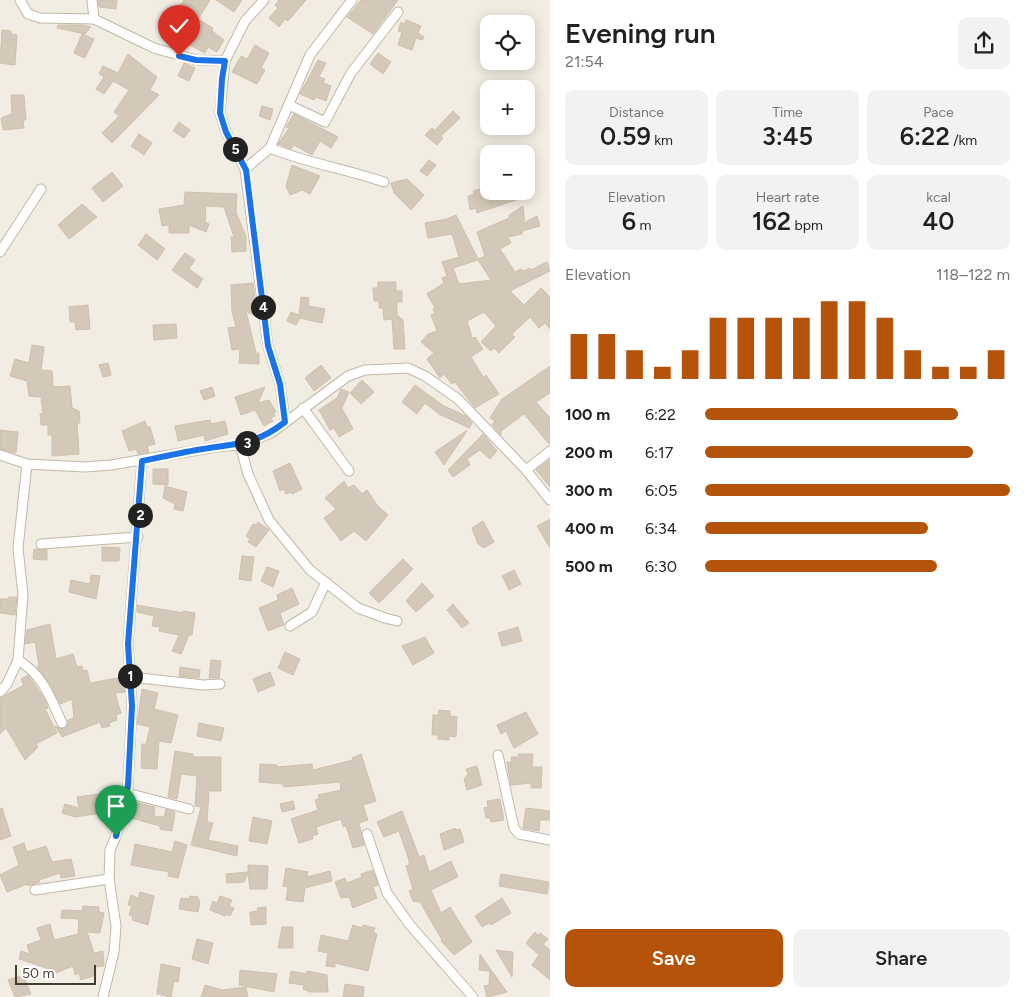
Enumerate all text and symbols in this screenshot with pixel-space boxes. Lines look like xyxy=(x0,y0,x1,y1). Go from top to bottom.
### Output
pin xyxy=(158,5,200,56)
icon: check xyxy=(165,12,193,40)
map controls xyxy=(480,15,535,200)
button: locate xyxy=(480,15,535,70)
text: Evening run xyxy=(565,16,716,50)
button: share xyxy=(958,17,1010,69)
text: 21:54 xyxy=(565,52,604,71)
button: + xyxy=(480,80,535,135)
text: Distance xyxy=(609,104,664,121)
text: Time xyxy=(772,104,803,121)
text: Pace xyxy=(923,104,954,121)
text: 0.59 xyxy=(600,121,651,151)
text: 3:45 xyxy=(762,121,813,151)
text: 6:22 xyxy=(900,121,950,151)
text: km xyxy=(651,132,673,149)
text: /km xyxy=(950,132,977,149)
pin: 5 xyxy=(222,136,248,162)
text: 5 xyxy=(231,141,240,158)
button: − xyxy=(480,145,535,200)
text: Elevation xyxy=(608,189,665,206)
text: Heart rate xyxy=(756,189,819,206)
text: kcal xyxy=(926,189,951,206)
text: 6 xyxy=(622,206,636,236)
text: 162 xyxy=(752,206,791,236)
text: 40 xyxy=(923,206,954,236)
text: m xyxy=(636,217,651,234)
text: bpm xyxy=(791,217,823,234)
text: Elevation xyxy=(565,265,631,284)
text: 118–122 m xyxy=(936,265,1010,284)
pin: 4 xyxy=(250,294,276,320)
text: 4 xyxy=(259,299,268,316)
text: 100 m xyxy=(565,405,610,424)
text: 6:22 xyxy=(645,405,676,424)
pin: 3 xyxy=(234,430,260,456)
text: 3 xyxy=(244,435,251,452)
text: 200 m xyxy=(565,443,613,462)
text: 6:17 xyxy=(645,443,673,462)
text: 300 m xyxy=(565,481,612,500)
text: 6:05 xyxy=(645,481,678,500)
pin: 2 xyxy=(128,502,152,528)
text: 2 xyxy=(136,507,145,524)
text: 400 m xyxy=(565,519,614,538)
text: 6:34 xyxy=(645,519,677,538)
text: 500 m xyxy=(565,557,613,576)
text: 6:30 xyxy=(645,557,677,576)
pin: 1 xyxy=(118,664,142,688)
text: 1 xyxy=(128,668,133,685)
pin xyxy=(95,785,137,836)
icon: arrive xyxy=(102,792,130,820)
button: Save xyxy=(565,929,783,987)
button: Share xyxy=(793,929,1010,987)
scale bar xyxy=(15,962,96,985)
text: 50 m xyxy=(22,965,54,982)

